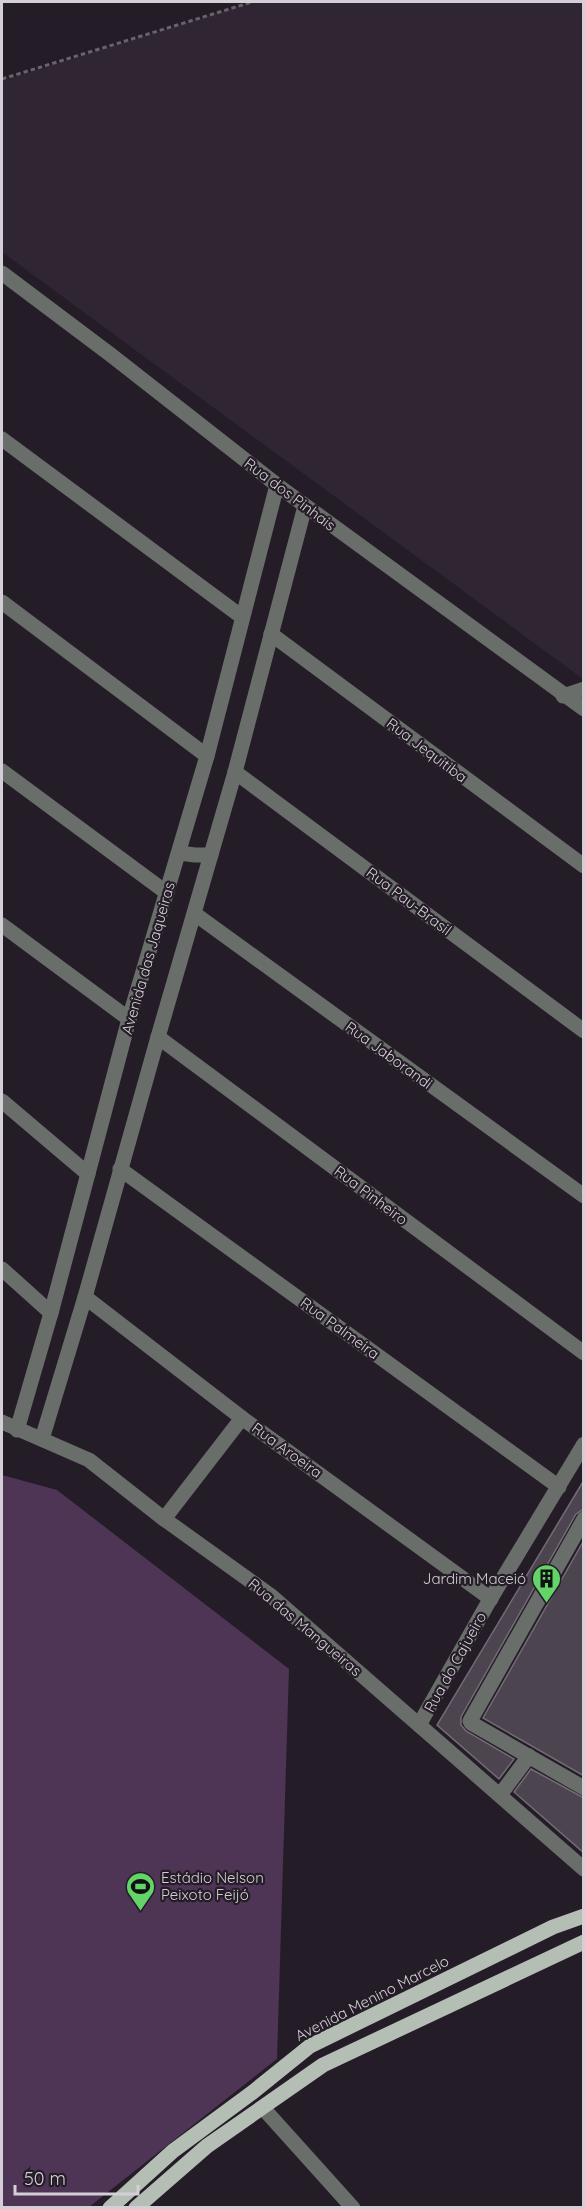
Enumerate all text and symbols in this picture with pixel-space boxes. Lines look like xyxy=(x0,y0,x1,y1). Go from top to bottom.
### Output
street label: Rua dos Pinhais xyxy=(241,453,339,535)
street label: Rua Jequitiba xyxy=(383,714,471,786)
street label: Rua Pau-Brasil xyxy=(363,863,455,939)
street label: Avenida das Jaqueiras xyxy=(117,880,179,1036)
street label: Rua Jaborandi xyxy=(342,1017,436,1093)
street label: Rua Pinheiro xyxy=(330,1161,412,1229)
street label: Rua Palmeira xyxy=(297,1293,383,1363)
street label: Rua Aroeira xyxy=(248,1418,326,1482)
building icon: Jardim Maceió xyxy=(531,1562,563,1604)
place label: Jardim Maceió xyxy=(423,1569,526,1588)
street label: Rua das Mangueiras xyxy=(244,1574,366,1680)
street label: Rua do Cajueiro xyxy=(420,1609,490,1715)
place label: Estádio Nelson Peixoto Feijó xyxy=(161,1868,264,1904)
sports icon: Estádio Nelson Peixoto Feijó xyxy=(124,1870,156,1912)
street label: Avenida Menino Marcelo xyxy=(292,1951,452,2045)
scale bar xyxy=(15,2158,138,2196)
text: 50 m xyxy=(24,2167,66,2190)

